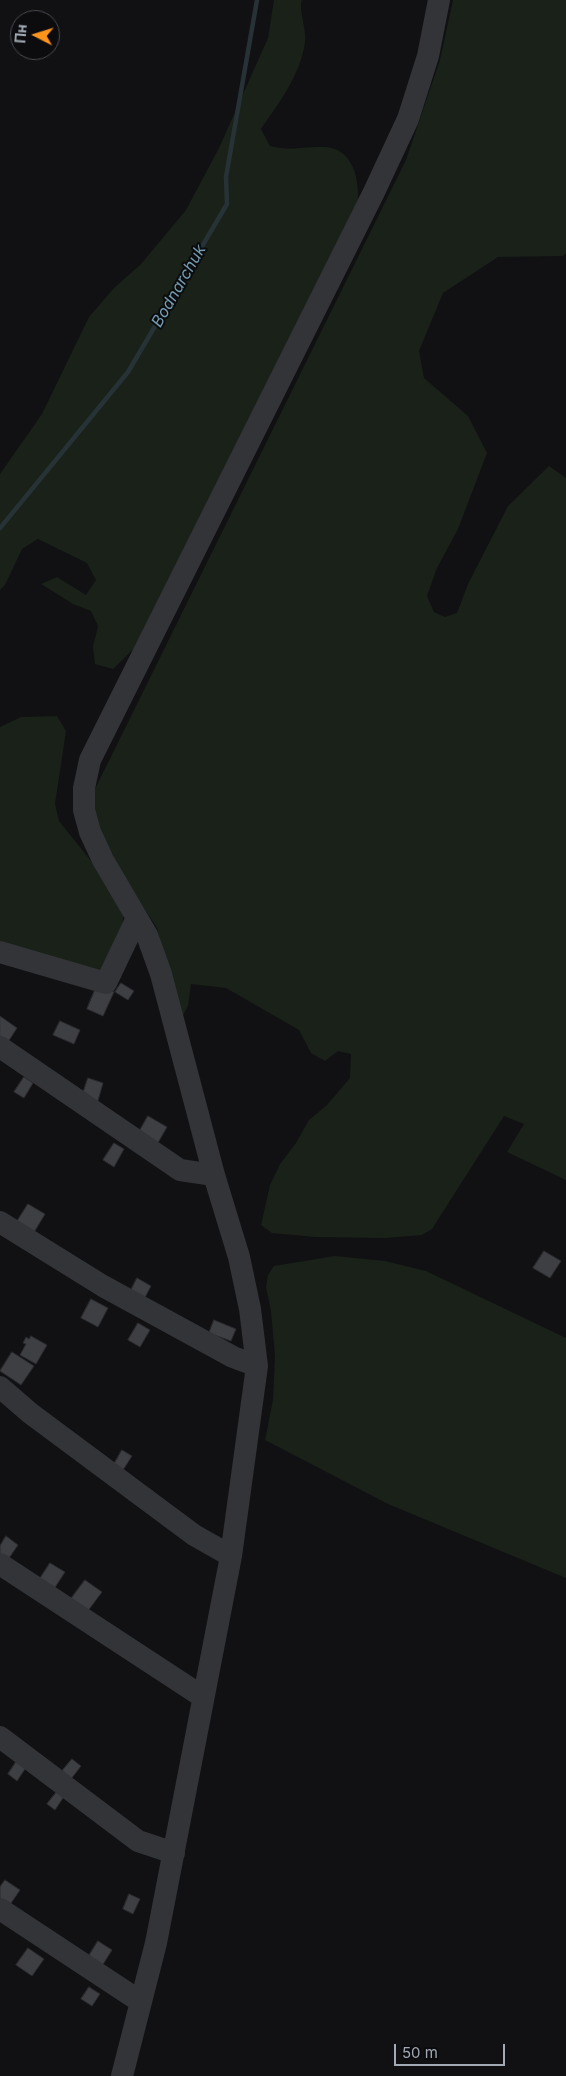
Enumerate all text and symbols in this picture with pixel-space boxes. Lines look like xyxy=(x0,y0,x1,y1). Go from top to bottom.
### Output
north arrow xyxy=(10,10,60,60)
text: Пн xyxy=(11,23,30,44)
water label: Bodnarchuk xyxy=(148,241,210,331)
scale bar xyxy=(396,2034,507,2066)
text: 50 m xyxy=(402,2043,438,2062)

